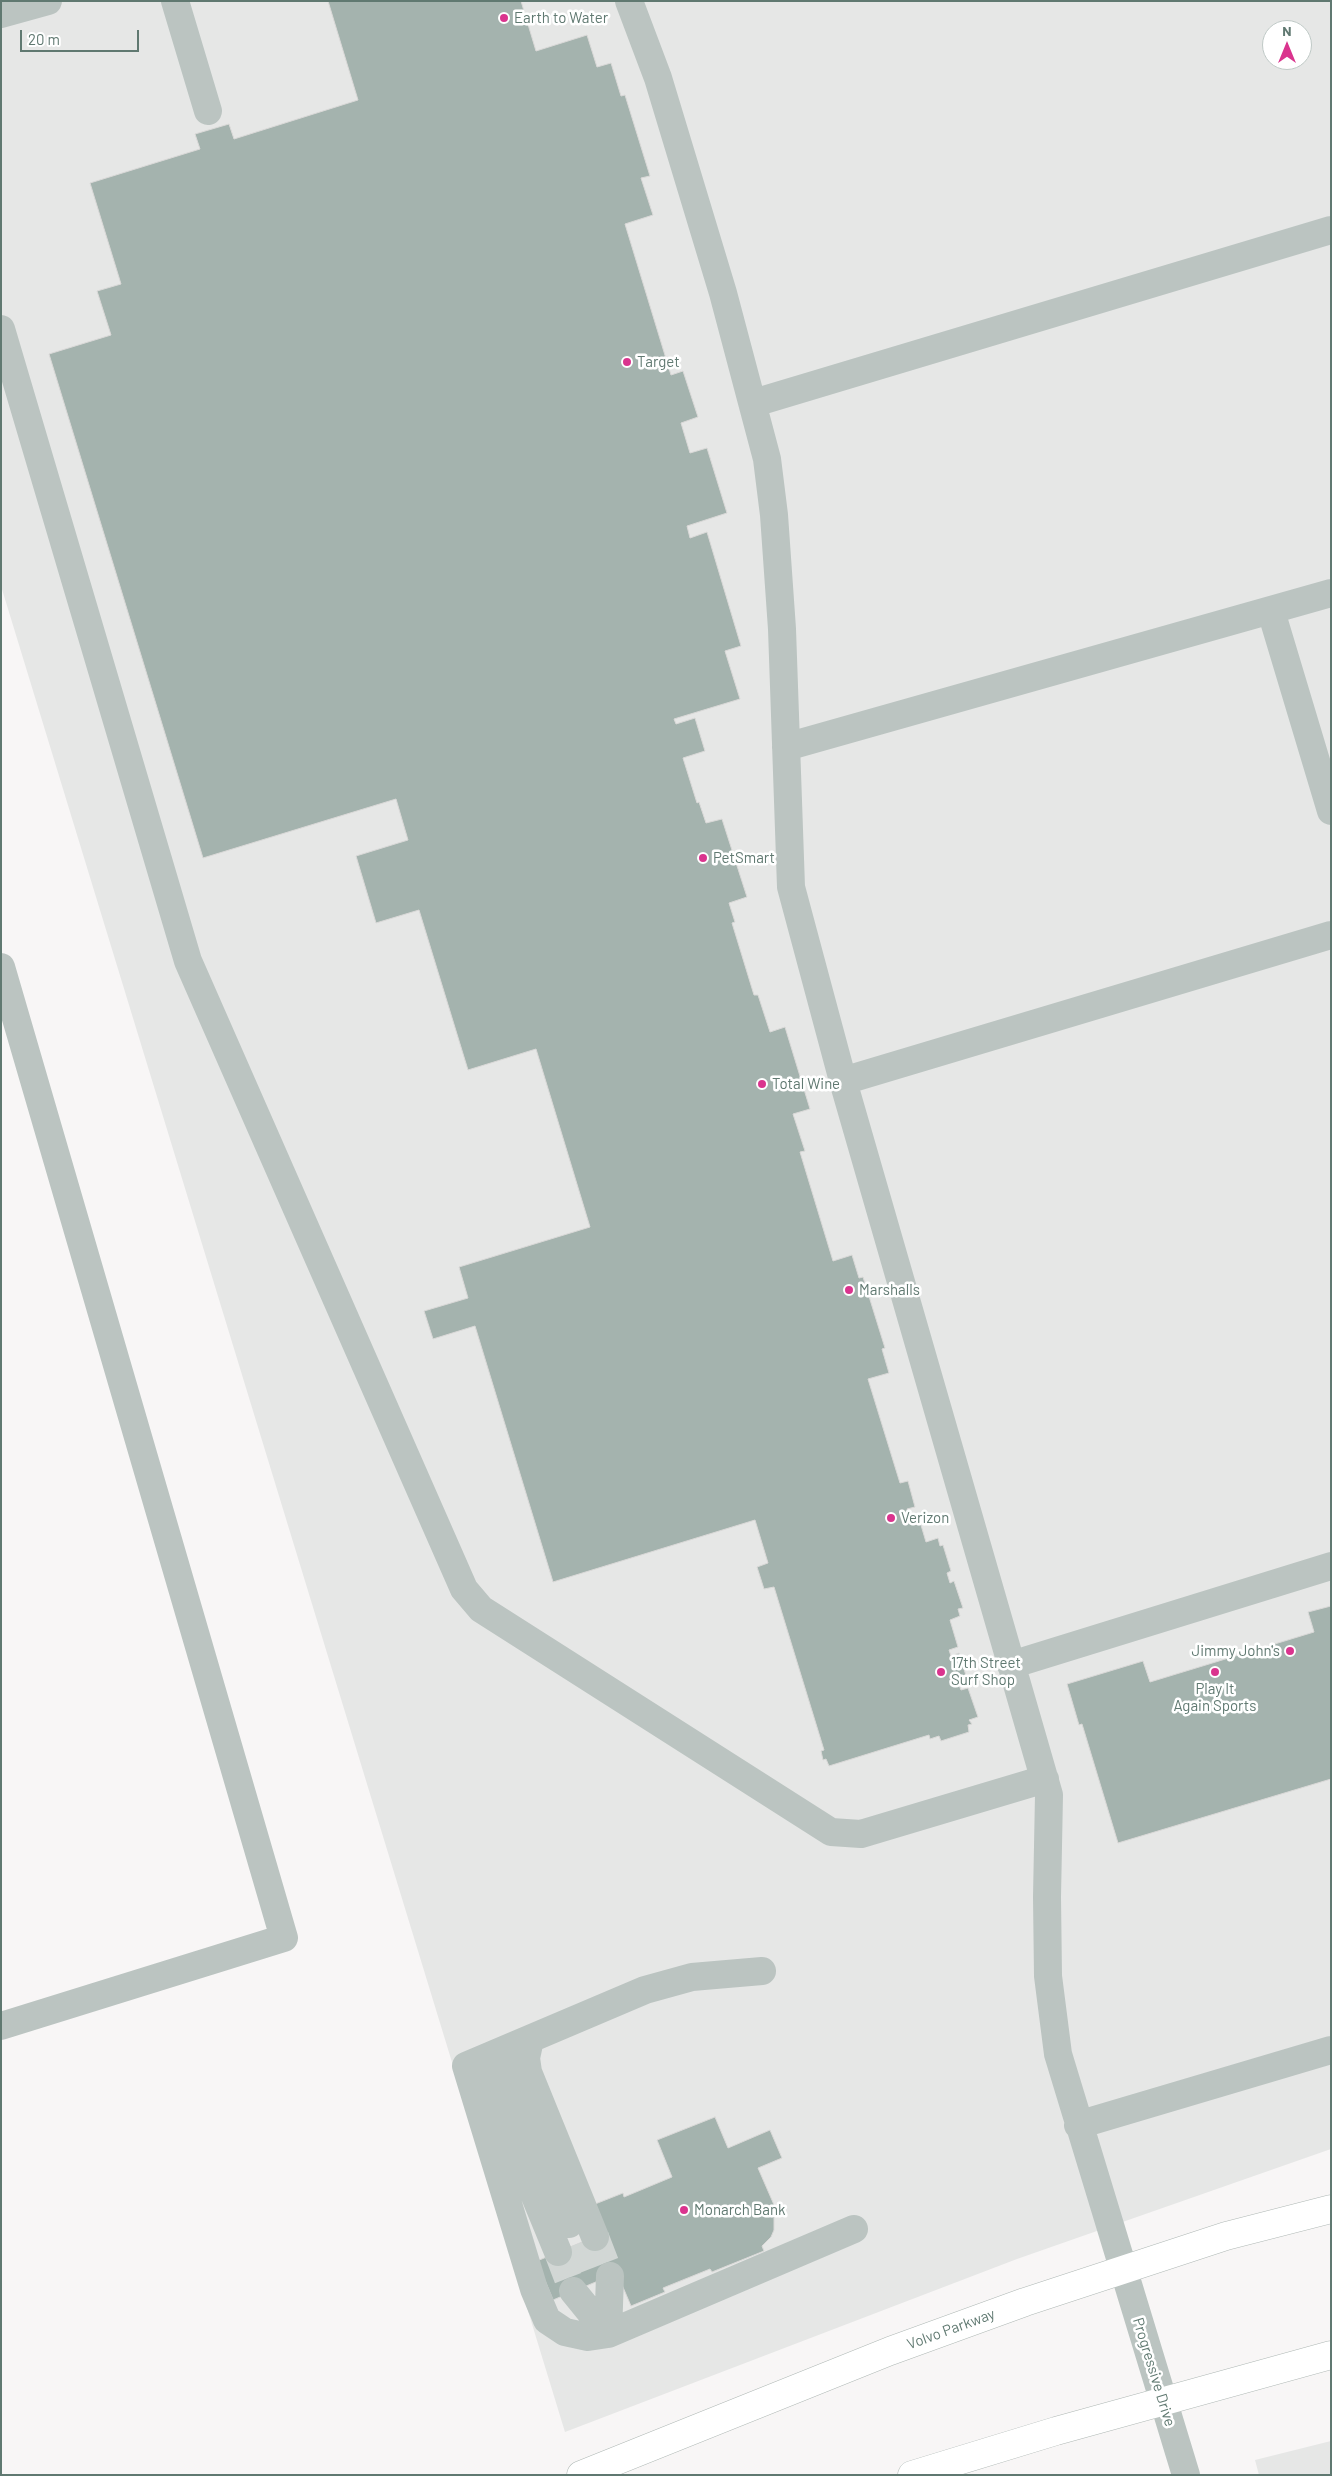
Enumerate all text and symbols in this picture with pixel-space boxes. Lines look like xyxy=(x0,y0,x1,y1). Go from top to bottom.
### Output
place label: Earth to Water xyxy=(514,9,608,27)
marker: Earth to Water xyxy=(498,12,510,24)
scale bar xyxy=(22,20,141,52)
north arrow xyxy=(1262,20,1312,70)
text: N xyxy=(1282,22,1292,39)
text: 20 m xyxy=(28,30,60,48)
place label: Target xyxy=(637,353,680,371)
marker: Target xyxy=(621,356,633,368)
place label: PetSmart xyxy=(713,849,775,867)
marker: PetSmart xyxy=(697,852,709,864)
place label: Total Wine xyxy=(772,1075,840,1093)
marker: Total Wine xyxy=(756,1078,768,1090)
place label: Marshalls xyxy=(859,1281,920,1299)
marker: Marshalls xyxy=(843,1284,855,1296)
place label: Verizon xyxy=(901,1509,949,1527)
marker: Verizon xyxy=(885,1512,897,1524)
place label: Jimmy John's xyxy=(1192,1642,1280,1660)
marker: Jimmy John's xyxy=(1284,1645,1296,1657)
place label: 17th Street Surf Shop xyxy=(951,1654,1021,1689)
marker: 17th Street Surf Shop xyxy=(935,1666,947,1678)
marker: Play It Again Sports xyxy=(1209,1666,1221,1678)
place label: Play It Again Sports xyxy=(1174,1680,1256,1715)
place label: Monarch Bank xyxy=(694,2201,785,2219)
marker: Monarch Bank xyxy=(678,2204,690,2216)
street label: Volvo Parkway xyxy=(905,2305,997,2353)
street label: Progressive Drive xyxy=(1129,2315,1179,2429)

